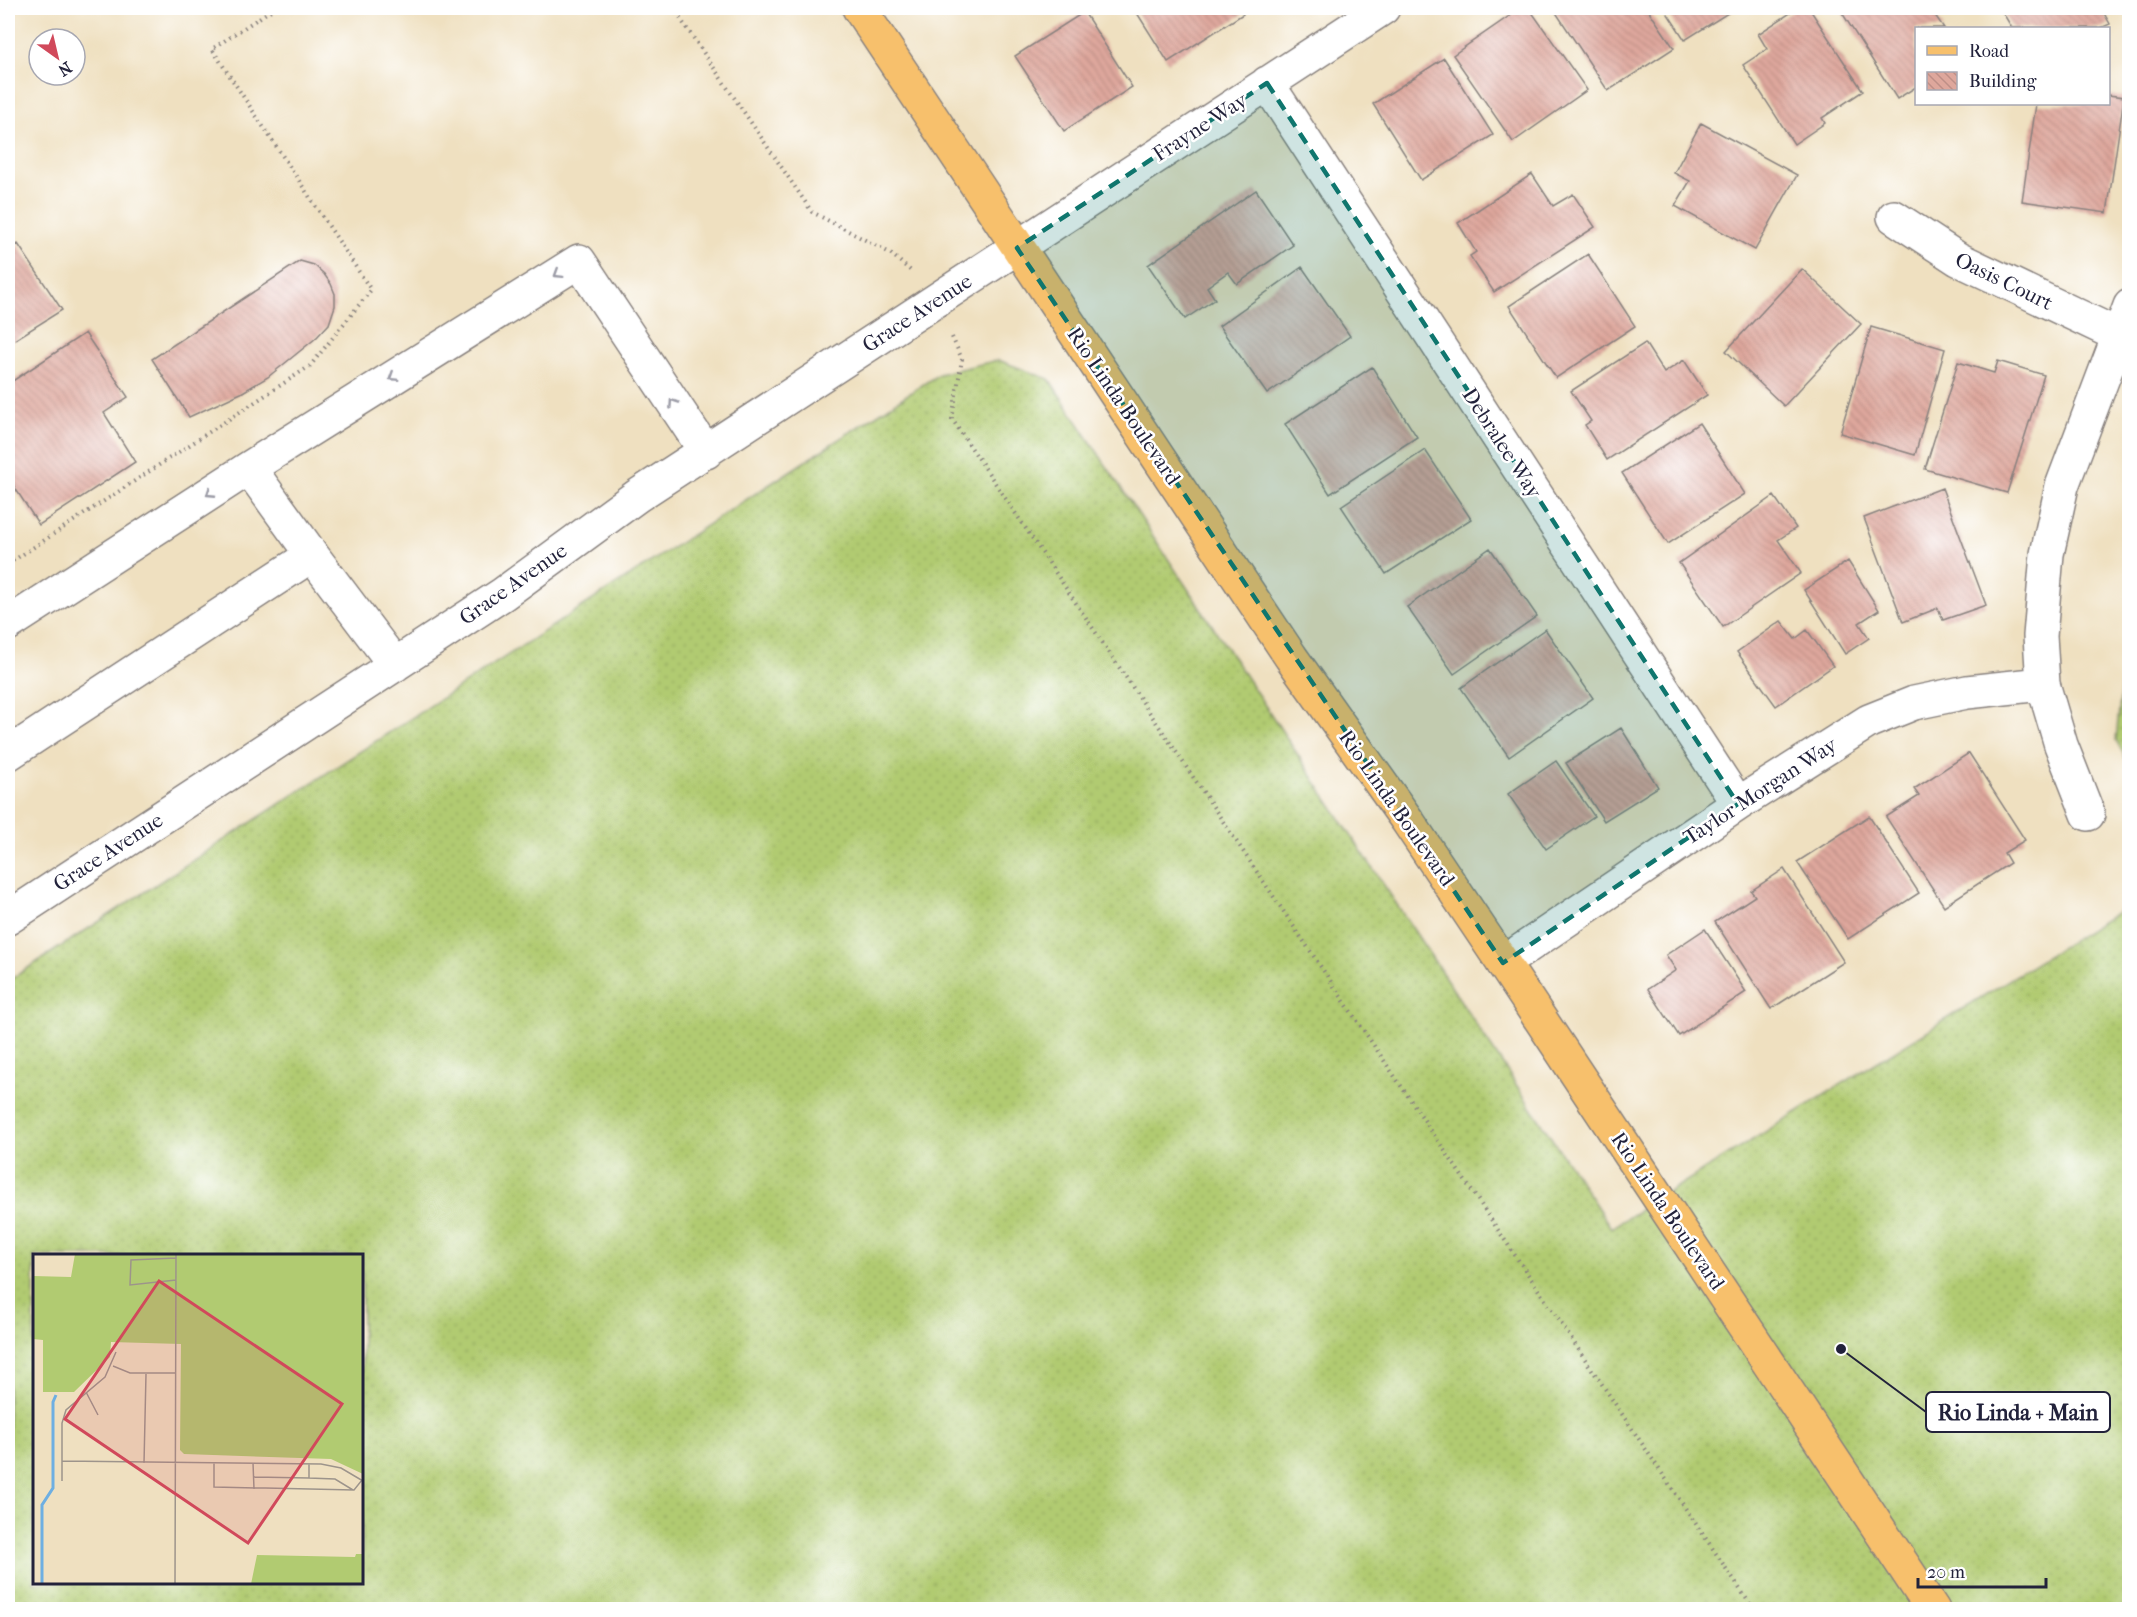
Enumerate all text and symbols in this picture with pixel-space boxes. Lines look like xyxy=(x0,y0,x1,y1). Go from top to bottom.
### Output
north arrow xyxy=(27,27,87,87)
legend xyxy=(1915,27,2110,105)
text: Road xyxy=(1969,41,2009,62)
text: N xyxy=(54,58,75,81)
text: Building xyxy=(1969,71,2037,92)
street label: Frayne Way xyxy=(1148,87,1252,166)
street label: Oasis Court xyxy=(1951,247,2057,315)
one-way arrow xyxy=(554,266,564,278)
street label: Grace Avenue xyxy=(858,269,976,357)
street label: Rio Linda Boulevard xyxy=(1062,323,1186,490)
one-way arrow xyxy=(389,370,399,382)
street label: Debralee Way xyxy=(1457,383,1547,503)
one-way arrow xyxy=(669,399,681,409)
one-way arrow xyxy=(206,486,217,497)
street label: Grace Avenue xyxy=(455,538,571,630)
street label: Rio Linda Boulevard xyxy=(1334,725,1460,891)
street label: Taylor Morgan Way xyxy=(1679,732,1842,850)
street label: Grace Avenue xyxy=(49,808,167,896)
street label: Rio Linda Boulevard xyxy=(1606,1128,1730,1295)
inset map xyxy=(33,1254,363,1584)
callout: Rio Linda + Main xyxy=(1926,1392,2110,1432)
text: Rio Linda + Main xyxy=(1938,1400,2098,1426)
scale bar xyxy=(1918,1551,2046,1589)
text: 20 m xyxy=(1927,1562,1965,1583)

